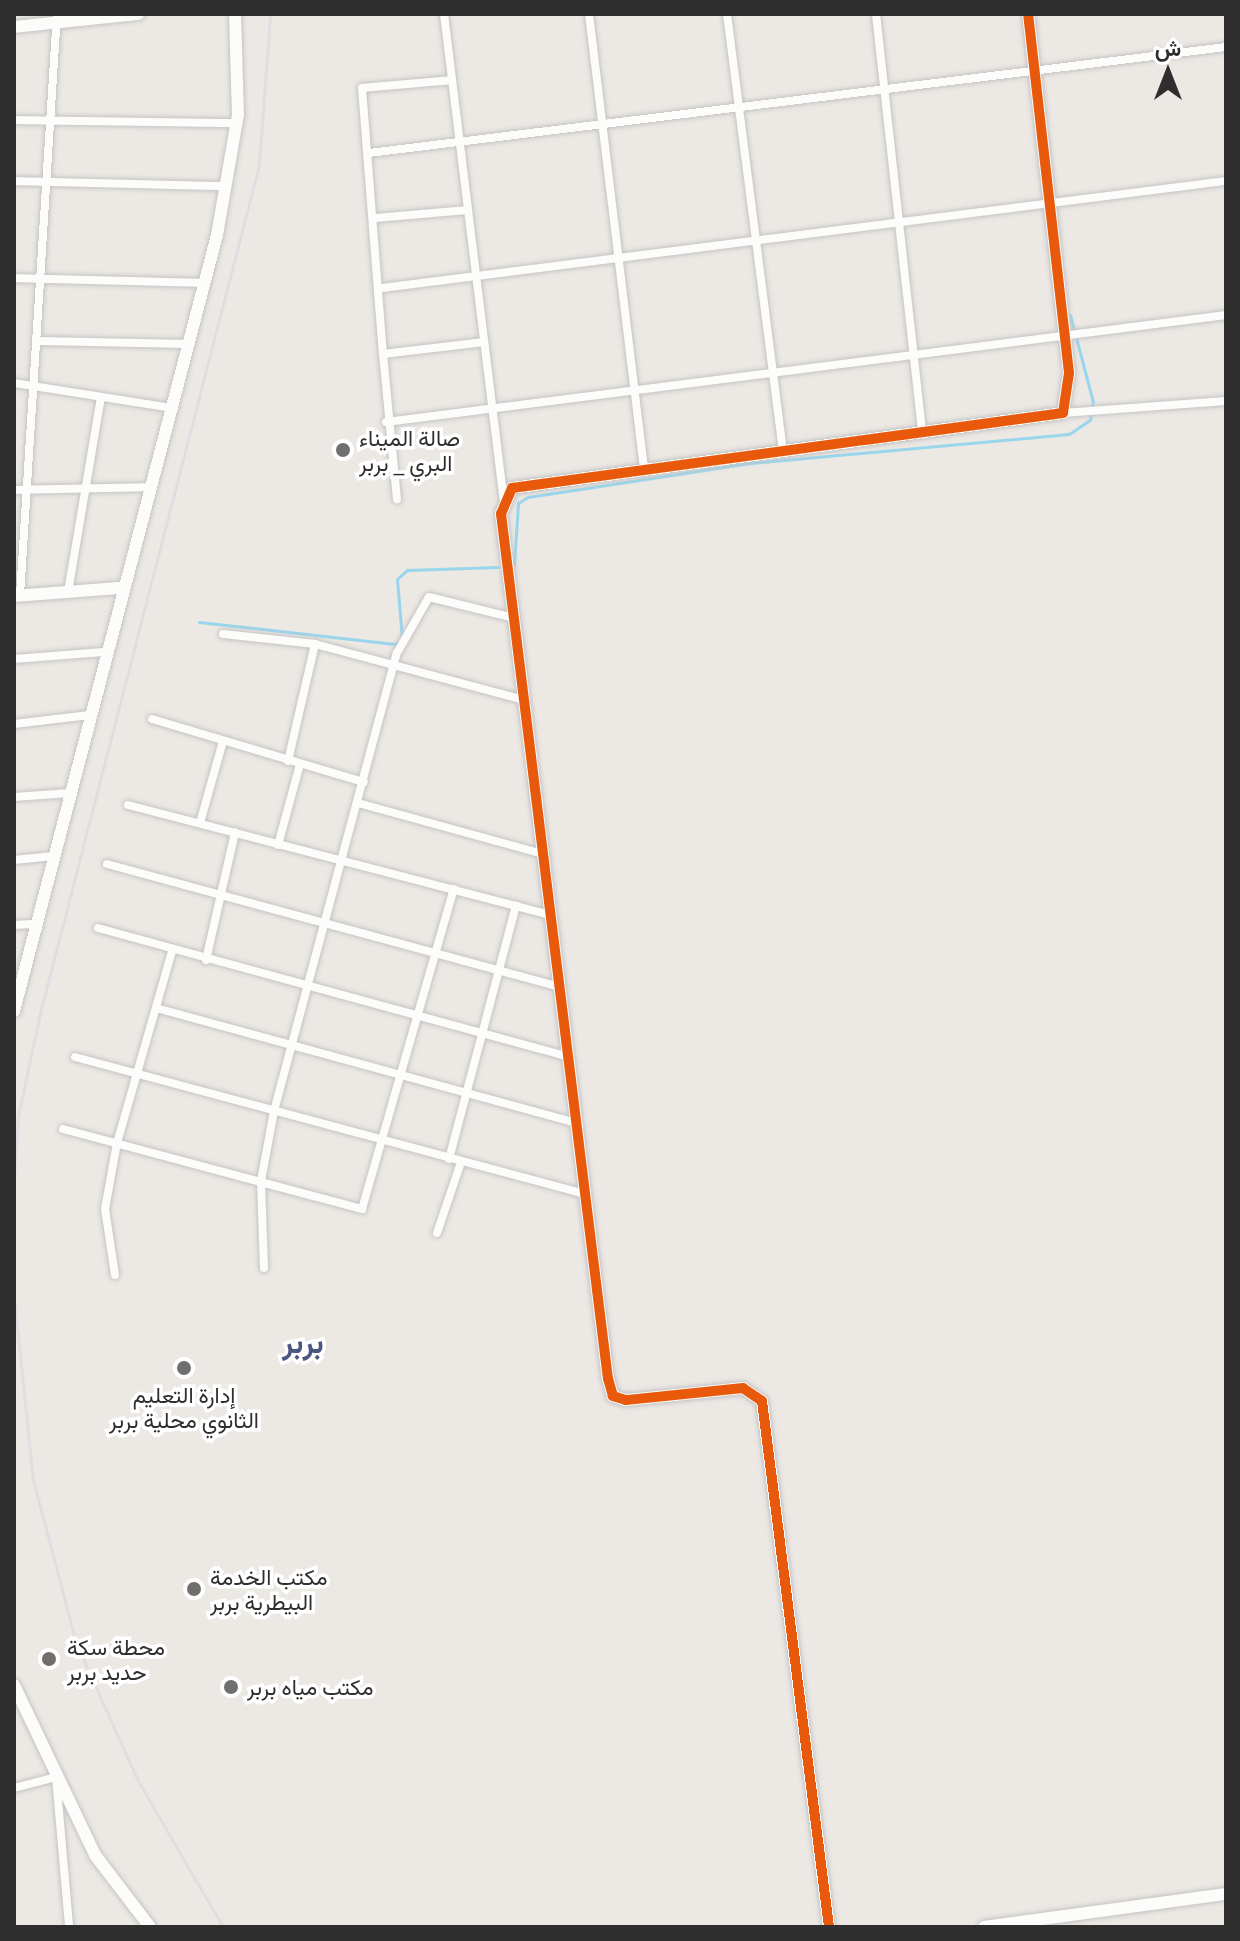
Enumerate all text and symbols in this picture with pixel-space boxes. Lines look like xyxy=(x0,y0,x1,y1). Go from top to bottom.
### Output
north arrow xyxy=(1128,32,1208,112)
text: ش xyxy=(1155,35,1181,60)
place label: صالة الميناء البري _ بربر xyxy=(359,424,460,476)
marker: صالة الميناء البري _ بربر xyxy=(334,441,352,459)
district label: بربر xyxy=(282,1324,324,1360)
marker: إدارة التعليم الثانوي محلية بربر xyxy=(175,1359,193,1377)
place label: إدارة التعليم الثانوي محلية بربر xyxy=(109,1381,259,1432)
place label: مكتب الخدمة البيطرية بربر xyxy=(210,1563,328,1614)
marker: مكتب الخدمة البيطرية بربر xyxy=(185,1580,203,1598)
place label: محطة سكة حديد بربر xyxy=(67,1633,165,1684)
marker: محطة سكة حديد بربر xyxy=(38,1648,60,1670)
place label: مكتب مياه بربر xyxy=(247,1674,374,1700)
marker: مكتب مياه بربر xyxy=(222,1678,240,1696)

